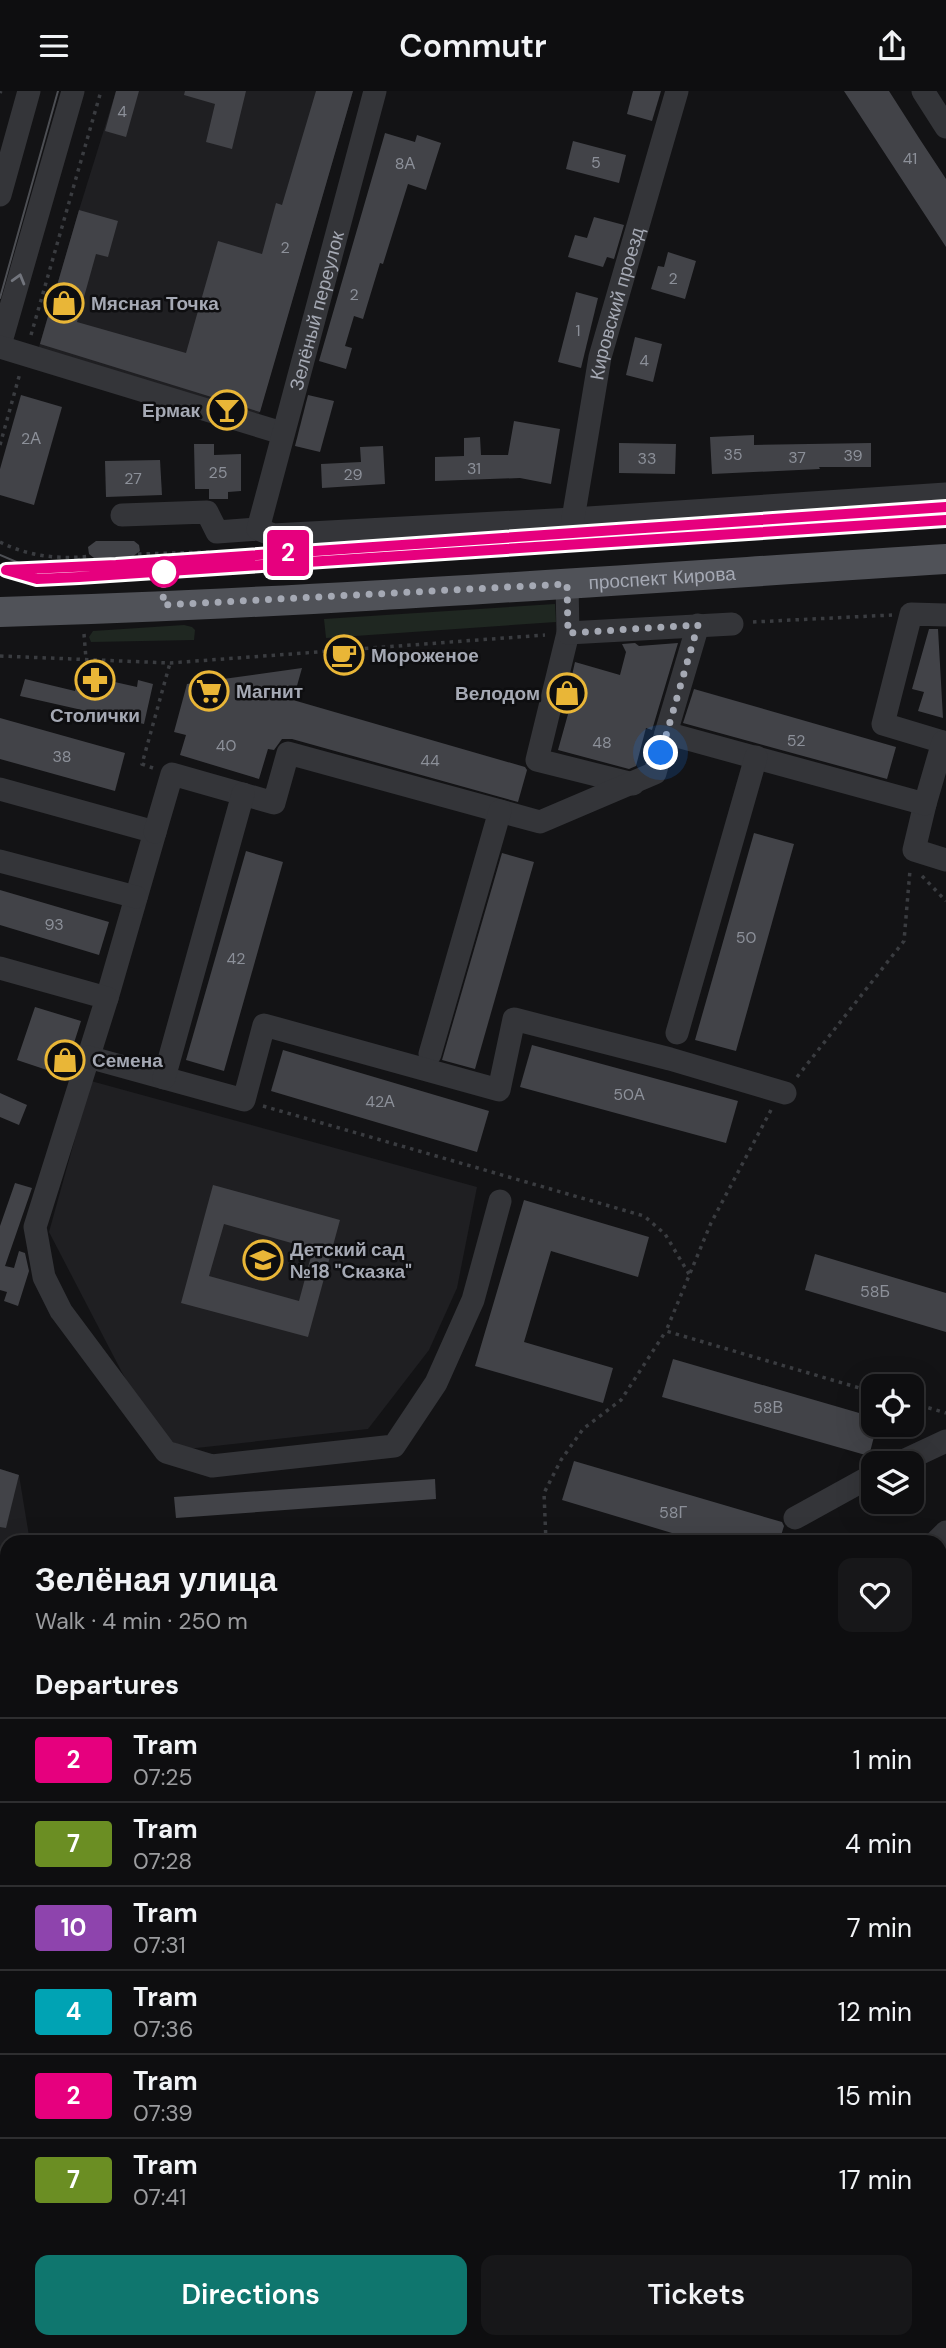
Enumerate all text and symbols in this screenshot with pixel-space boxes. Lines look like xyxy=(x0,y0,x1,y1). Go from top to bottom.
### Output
text: Commutr xyxy=(399,25,547,67)
icon: menu xyxy=(35,27,73,65)
icon: share xyxy=(873,27,911,65)
house number: 4 xyxy=(117,101,127,122)
house number: 41 xyxy=(903,148,917,169)
house number: 5 xyxy=(591,152,601,173)
house number: 8А xyxy=(395,153,416,174)
street label: Кировский проезд xyxy=(584,224,650,382)
street label: Зелёный переулок xyxy=(284,228,350,393)
house number: 2 xyxy=(280,237,290,258)
house number: 2 xyxy=(668,268,678,289)
one-way arrow xyxy=(10,273,25,285)
shop icon: Мясная Точка xyxy=(43,282,85,324)
house number: 2 xyxy=(349,284,359,305)
place label: Мясная Точка xyxy=(91,291,219,316)
house number: 1 xyxy=(576,320,581,341)
house number: 4 xyxy=(639,350,649,371)
bar icon: Ермак xyxy=(206,389,248,431)
place label: Ермак xyxy=(142,398,200,423)
house number: 2А xyxy=(21,428,41,449)
house number: 35 xyxy=(723,444,743,465)
house number: 39 xyxy=(843,445,863,466)
house number: 37 xyxy=(788,447,806,468)
house number: 33 xyxy=(638,448,656,469)
house number: 31 xyxy=(467,458,481,479)
house number: 25 xyxy=(209,462,227,483)
house number: 29 xyxy=(343,464,363,485)
house number: 27 xyxy=(124,468,142,489)
line badge: 2 xyxy=(265,530,311,576)
text: 2 xyxy=(281,537,295,568)
unlabelled marker xyxy=(149,557,179,587)
street label: проспект Кирова xyxy=(588,561,737,595)
cafe icon: Мороженое xyxy=(323,634,365,676)
place label: Мороженое xyxy=(371,643,479,668)
pharmacy icon: Столички xyxy=(74,659,116,701)
supermarket icon: Магнит xyxy=(188,670,230,712)
shop icon: Велодом xyxy=(546,672,588,714)
place label: Магнит xyxy=(236,679,303,704)
place label: Велодом xyxy=(455,681,540,706)
place label: Столички xyxy=(50,703,140,728)
house number: 52 xyxy=(787,730,805,751)
house number: 48 xyxy=(592,732,612,753)
house number: 40 xyxy=(216,735,236,756)
your location xyxy=(643,735,678,770)
house number: 38 xyxy=(52,746,72,767)
house number: 44 xyxy=(420,750,440,771)
house number: 93 xyxy=(44,914,64,935)
house number: 50 xyxy=(736,927,756,948)
house number: 42 xyxy=(227,948,245,969)
shop icon: Семена xyxy=(44,1039,86,1081)
place label: Семена xyxy=(92,1048,163,1073)
house number: 50А xyxy=(613,1084,645,1105)
house number: 42А xyxy=(365,1091,395,1112)
place label: Детский сад №18 "Сказка" xyxy=(290,1237,412,1284)
school or university icon: Детский сад №18 "Сказка" xyxy=(242,1239,284,1281)
house number: 58Б xyxy=(860,1281,890,1302)
map controls xyxy=(861,1374,924,1514)
button: locate xyxy=(861,1374,924,1437)
house number: 58В xyxy=(753,1397,783,1418)
button: layers xyxy=(861,1451,924,1514)
house number: 58Г xyxy=(659,1502,687,1523)
text: Зелёная улица xyxy=(35,1558,277,1601)
button: heart xyxy=(838,1558,912,1632)
text: Walk · 4 min · 250 m xyxy=(35,1606,248,1636)
text: Departures xyxy=(35,1668,179,1702)
text: Tram xyxy=(133,1728,198,1762)
text: 1 min xyxy=(853,1743,912,1777)
text: 2 xyxy=(67,1744,80,1775)
text: 07:25 xyxy=(133,1762,193,1792)
text: Tram xyxy=(133,1812,198,1846)
text: 4 min xyxy=(845,1827,912,1861)
text: 7 xyxy=(67,1828,80,1859)
text: 07:28 xyxy=(133,1846,192,1876)
text: Tram xyxy=(133,1896,198,1930)
text: 7 min xyxy=(847,1911,912,1945)
text: 10 xyxy=(61,1912,86,1943)
text: 07:31 xyxy=(133,1930,186,1960)
text: Tram xyxy=(133,1980,198,2014)
text: 12 min xyxy=(838,1995,912,2029)
text: 4 xyxy=(66,1996,81,2027)
text: 07:36 xyxy=(133,2014,193,2044)
text: Tram xyxy=(133,2064,198,2098)
text: 15 min xyxy=(837,2079,912,2113)
text: 2 xyxy=(67,2080,80,2111)
text: 07:39 xyxy=(133,2098,193,2128)
text: Tram xyxy=(133,2148,198,2182)
text: 17 min xyxy=(839,2163,912,2197)
text: 7 xyxy=(67,2164,80,2195)
text: 07:41 xyxy=(133,2182,186,2212)
button: Directions xyxy=(35,2255,467,2335)
button: Tickets xyxy=(481,2255,912,2335)

